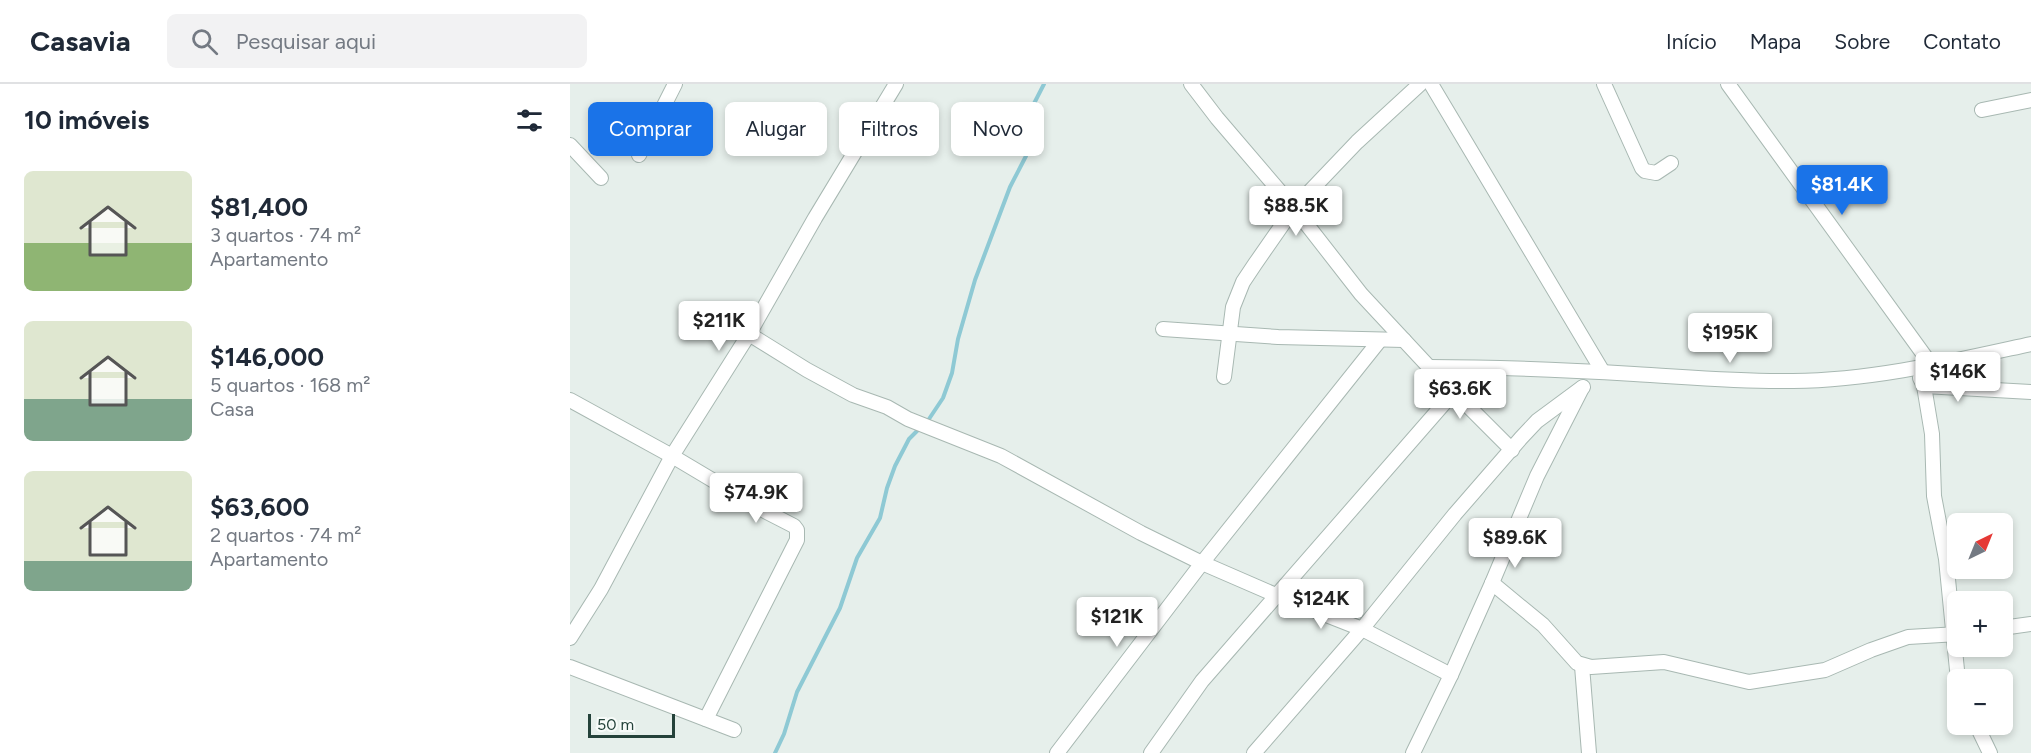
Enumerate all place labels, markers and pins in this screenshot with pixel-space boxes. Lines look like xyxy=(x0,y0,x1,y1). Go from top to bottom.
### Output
pin: $81.4K xyxy=(1793,165,1891,216)
pin: $88.5K xyxy=(1247,186,1345,237)
pin: $211K xyxy=(677,301,761,352)
pin: $195K xyxy=(1688,313,1772,364)
pin: $146K xyxy=(1916,352,2000,403)
pin: $63.6K xyxy=(1411,369,1509,420)
pin: $74.9K xyxy=(707,473,805,524)
pin: $89.6K xyxy=(1466,518,1564,569)
pin: $124K xyxy=(1279,579,1363,630)
pin: $121K xyxy=(1075,597,1159,648)

